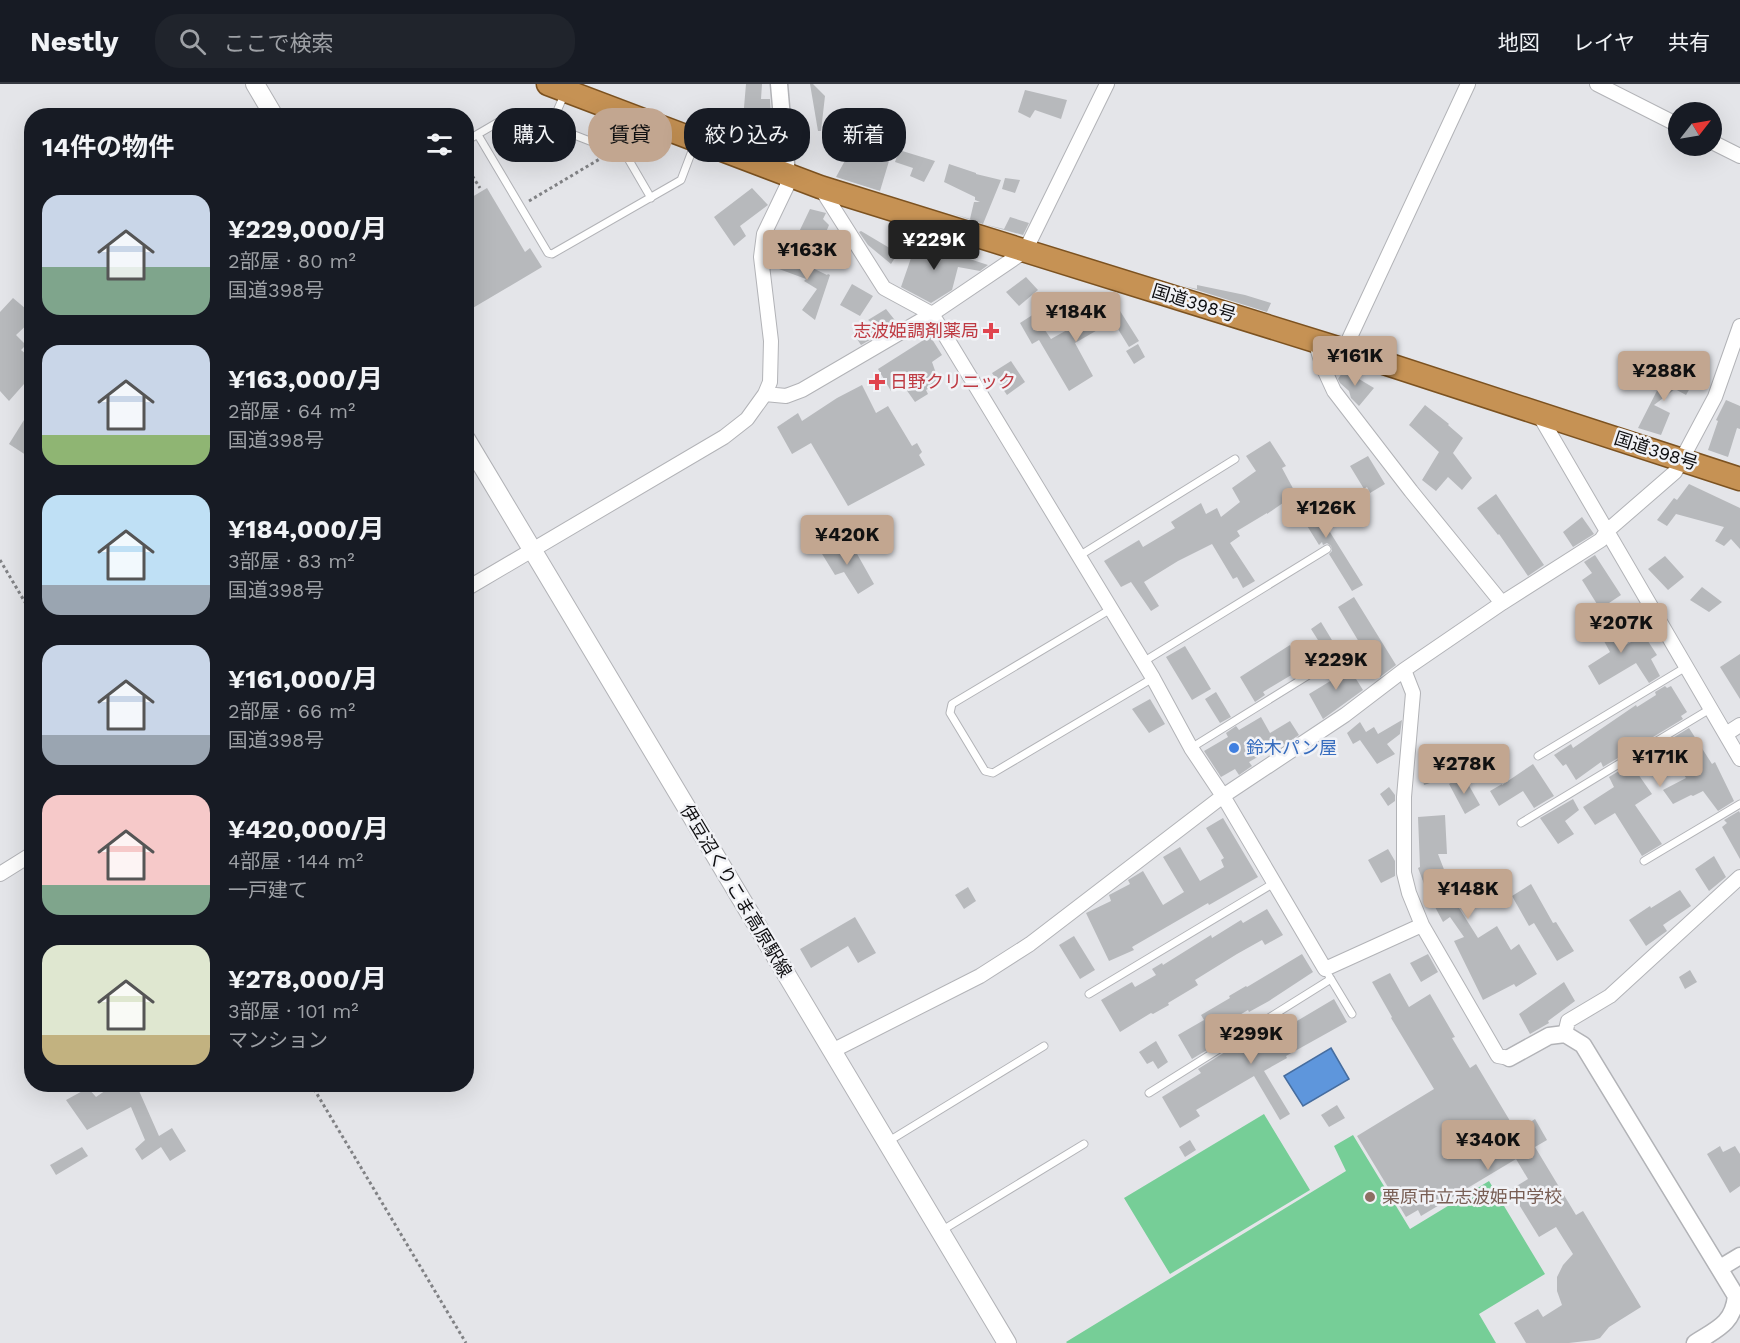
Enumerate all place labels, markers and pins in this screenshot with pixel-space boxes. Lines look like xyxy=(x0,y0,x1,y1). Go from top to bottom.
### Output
pin: ¥229K xyxy=(892,220,976,271)
pin: ¥163K xyxy=(765,230,849,281)
pin: ¥184K xyxy=(1034,292,1118,343)
place label: 志波姫調剤薬局 xyxy=(853,320,979,341)
marker: 志波姫調剤薬局 xyxy=(984,324,998,338)
pin: ¥161K xyxy=(1313,336,1397,387)
pin: ¥288K xyxy=(1622,351,1706,402)
place label: 日野クリニック xyxy=(890,371,1016,392)
marker: 日野クリニック xyxy=(868,373,886,391)
pin: ¥126K xyxy=(1284,488,1368,539)
pin: ¥420K xyxy=(805,515,889,566)
pin: ¥207K xyxy=(1579,603,1663,654)
pin: ¥229K xyxy=(1294,640,1378,691)
place label: 鈴木パン屋 xyxy=(1246,737,1337,758)
pin: ¥171K xyxy=(1618,737,1702,788)
marker: 鈴木パン屋 xyxy=(1227,741,1241,755)
pin: ¥278K xyxy=(1422,744,1506,795)
pin: ¥148K xyxy=(1426,869,1510,920)
pin: ¥299K xyxy=(1209,1014,1293,1065)
pin: ¥340K xyxy=(1446,1120,1530,1171)
place label: 栗原市立志波姫中学校 xyxy=(1382,1186,1562,1207)
marker: 栗原市立志波姫中学校 xyxy=(1363,1190,1377,1204)

